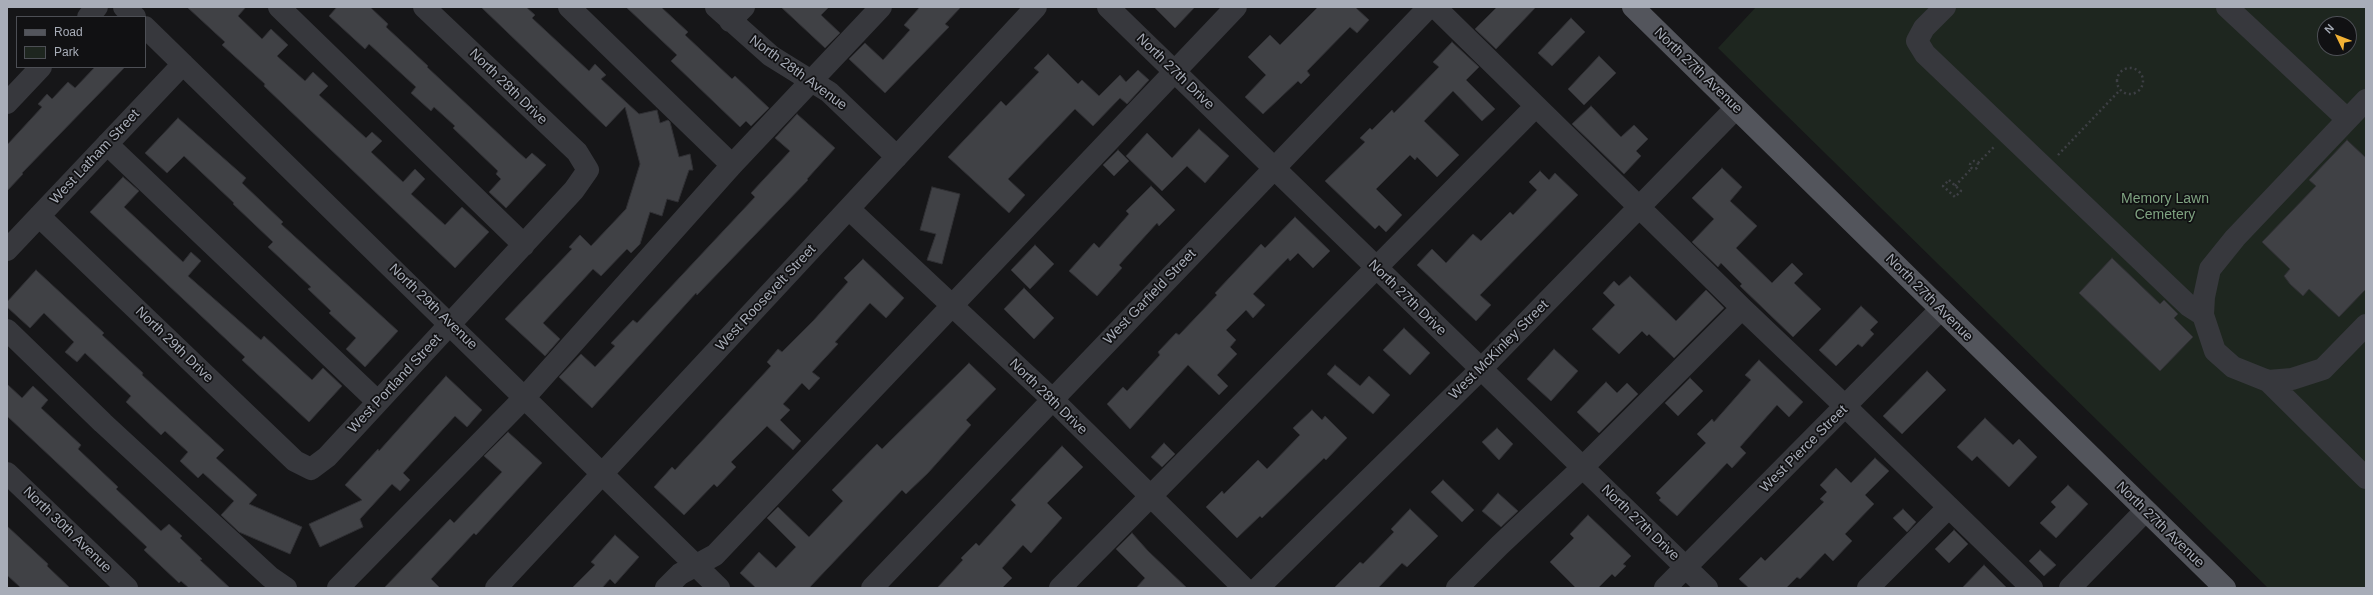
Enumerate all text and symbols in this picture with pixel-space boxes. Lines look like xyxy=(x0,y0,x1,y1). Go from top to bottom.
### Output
legend xyxy=(16,16,146,68)
north arrow xyxy=(2317,16,2357,56)
text: N xyxy=(2322,22,2336,36)
street label: North 27th Avenue xyxy=(1650,24,1746,118)
text: Road xyxy=(54,25,83,39)
street label: North 27th Drive xyxy=(1133,31,1217,113)
street label: North 28th Avenue xyxy=(746,32,850,114)
text: Park xyxy=(54,45,79,59)
street label: North 28th Drive xyxy=(466,46,550,128)
street label: West Latham Street xyxy=(47,106,143,208)
park label: Memory Lawn Cemetery xyxy=(2121,191,2209,224)
street label: West Roosevelt Street xyxy=(712,241,820,355)
street label: West Garfield Street xyxy=(1100,246,1200,348)
street label: North 27th Avenue xyxy=(1882,251,1976,345)
street label: North 27th Drive xyxy=(1365,257,1449,339)
street label: North 29th Avenue xyxy=(385,260,481,354)
street label: West McKinley Street xyxy=(1446,297,1552,403)
street label: North 29th Drive xyxy=(132,304,216,386)
street label: West Portland Street xyxy=(345,331,445,437)
street label: North 28th Drive xyxy=(1006,356,1090,438)
street label: West Pierce Street xyxy=(1757,402,1851,496)
street label: North 27th Avenue xyxy=(2112,478,2208,572)
street label: North 27th Drive xyxy=(1598,482,1682,564)
street label: North 30th Avenue xyxy=(19,483,115,577)

